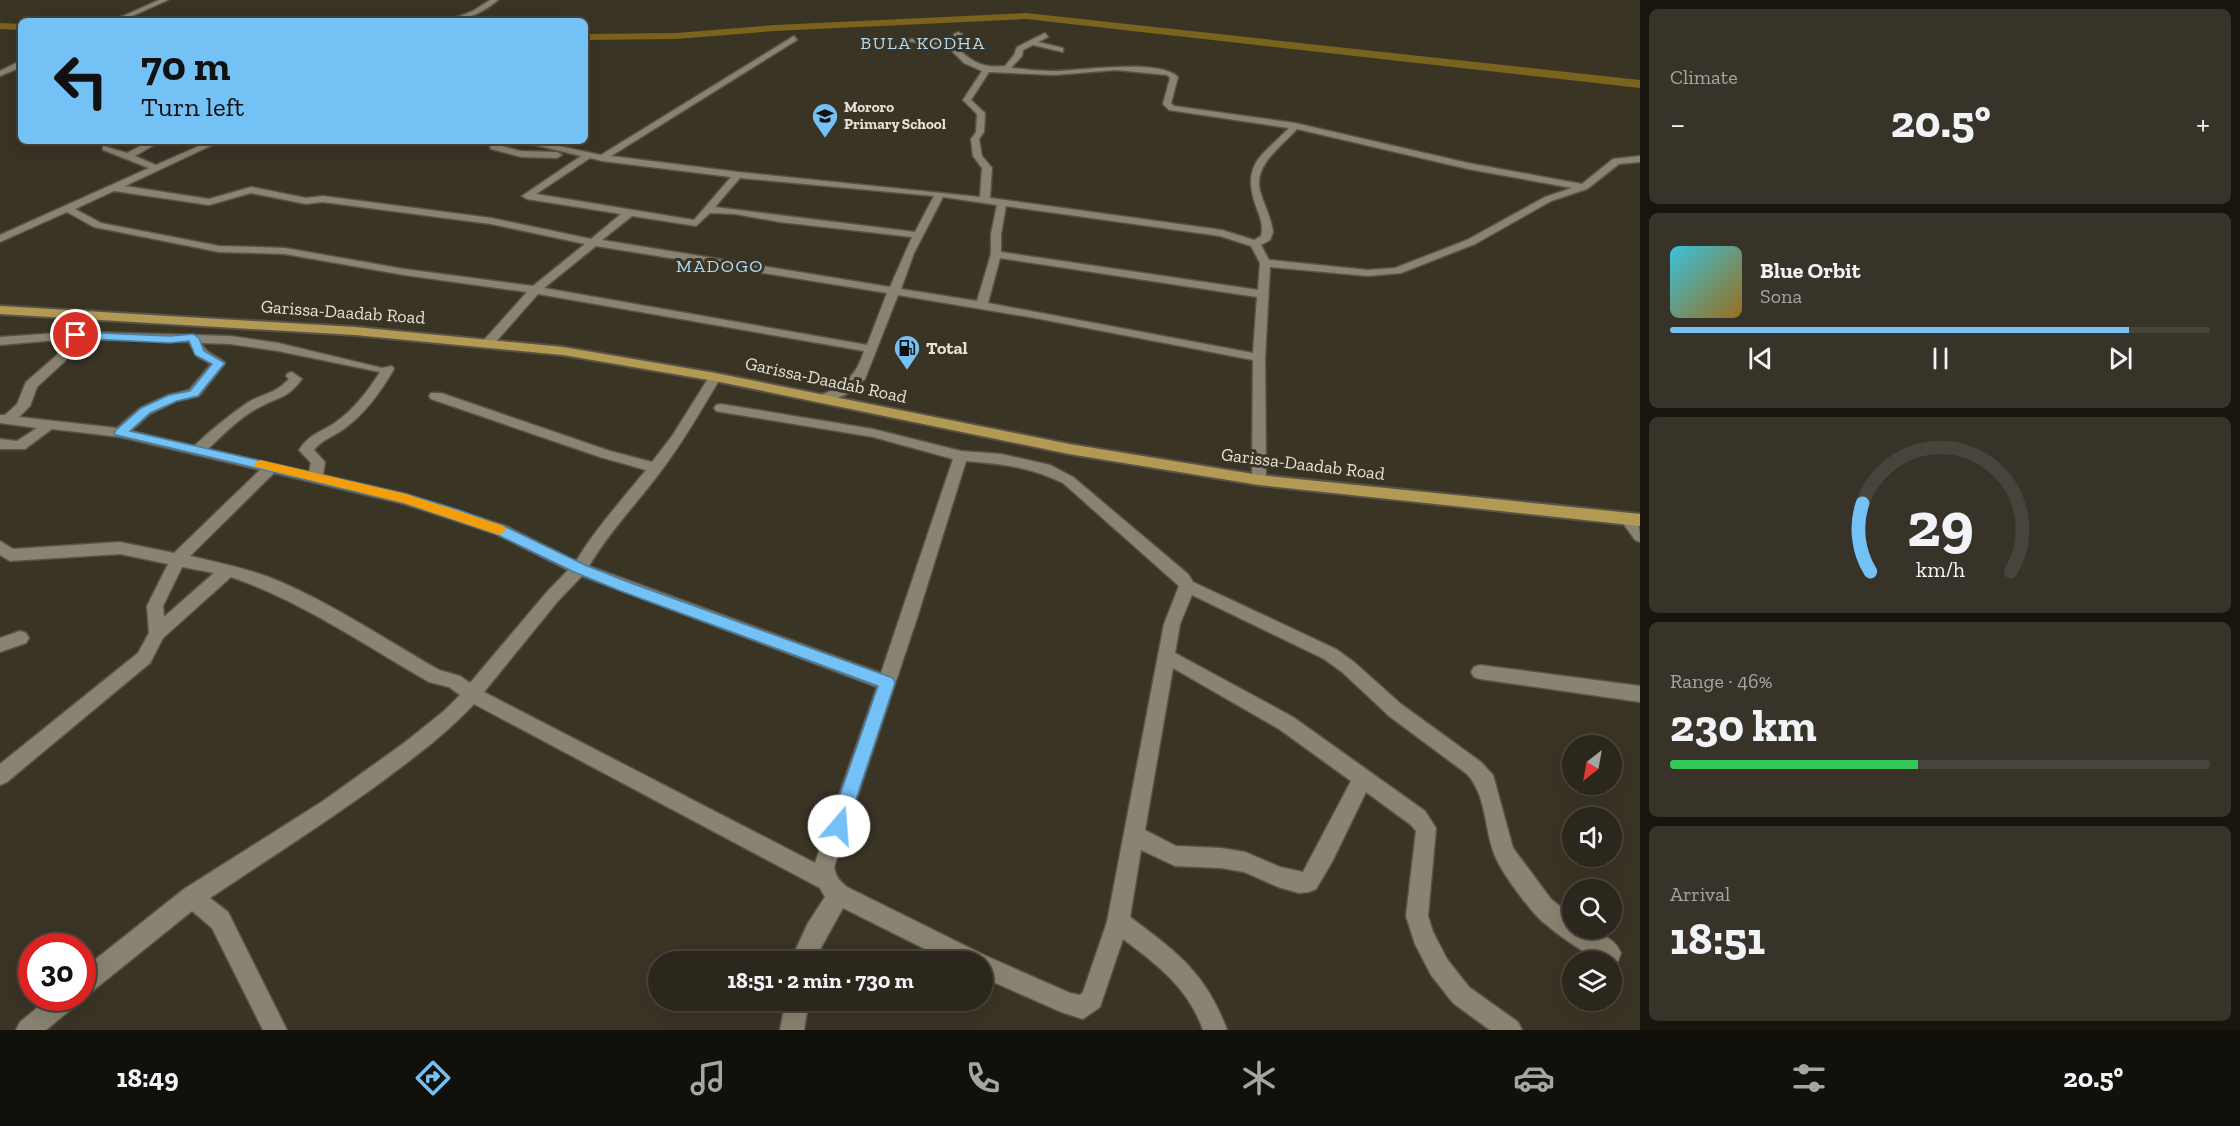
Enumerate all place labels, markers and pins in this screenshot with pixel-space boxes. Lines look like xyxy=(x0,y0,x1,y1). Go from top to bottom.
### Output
place label: Mororo Primary School xyxy=(844,98,946,133)
school or university icon: Mororo Primary School xyxy=(810,101,840,139)
pin xyxy=(50,309,101,360)
fuel station icon: Total xyxy=(892,333,922,371)
place label: Total xyxy=(926,337,968,359)

